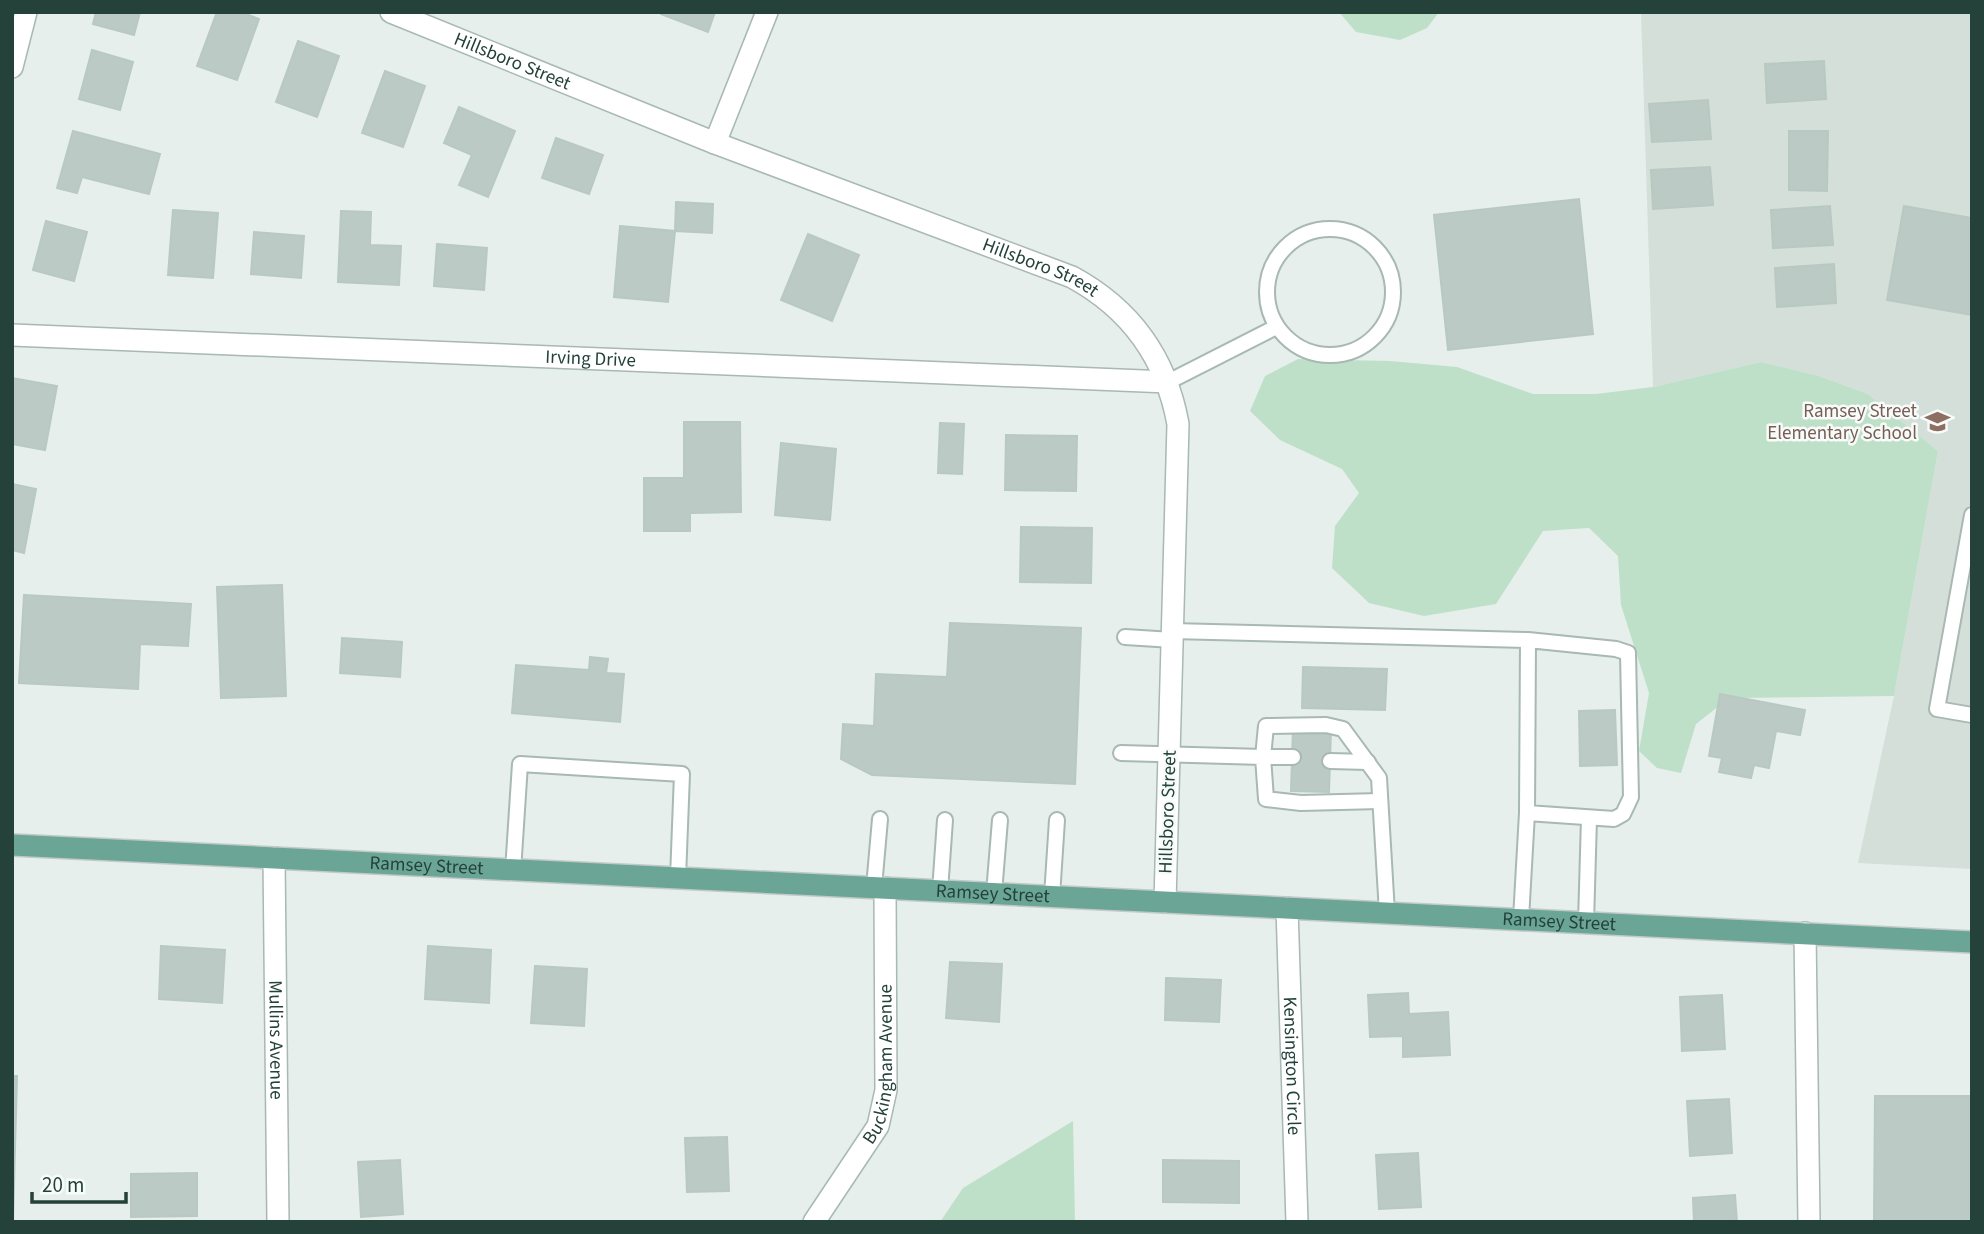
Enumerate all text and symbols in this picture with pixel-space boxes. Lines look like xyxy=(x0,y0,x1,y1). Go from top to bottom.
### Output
street label: Hillsboro Street xyxy=(450,25,575,97)
street label: Hillsboro Street xyxy=(979,231,1105,304)
street label: Irving Drive xyxy=(545,343,636,374)
place label: Ramsey Street Elementary School xyxy=(1767,398,1918,447)
school or university icon: Ramsey Street Elementary School xyxy=(1923,408,1951,436)
street label: Hillsboro Street xyxy=(1152,749,1184,874)
street label: Ramsey Street xyxy=(369,849,485,882)
street label: Ramsey Street xyxy=(935,877,1051,910)
street label: Ramsey Street xyxy=(1502,905,1617,938)
street label: Mullins Avenue xyxy=(262,980,290,1100)
street label: Buckingham Avenue xyxy=(856,984,900,1150)
street label: Kensington Circle xyxy=(1276,996,1308,1136)
scale bar xyxy=(32,1160,126,1204)
text: 20 m xyxy=(42,1170,84,1200)

